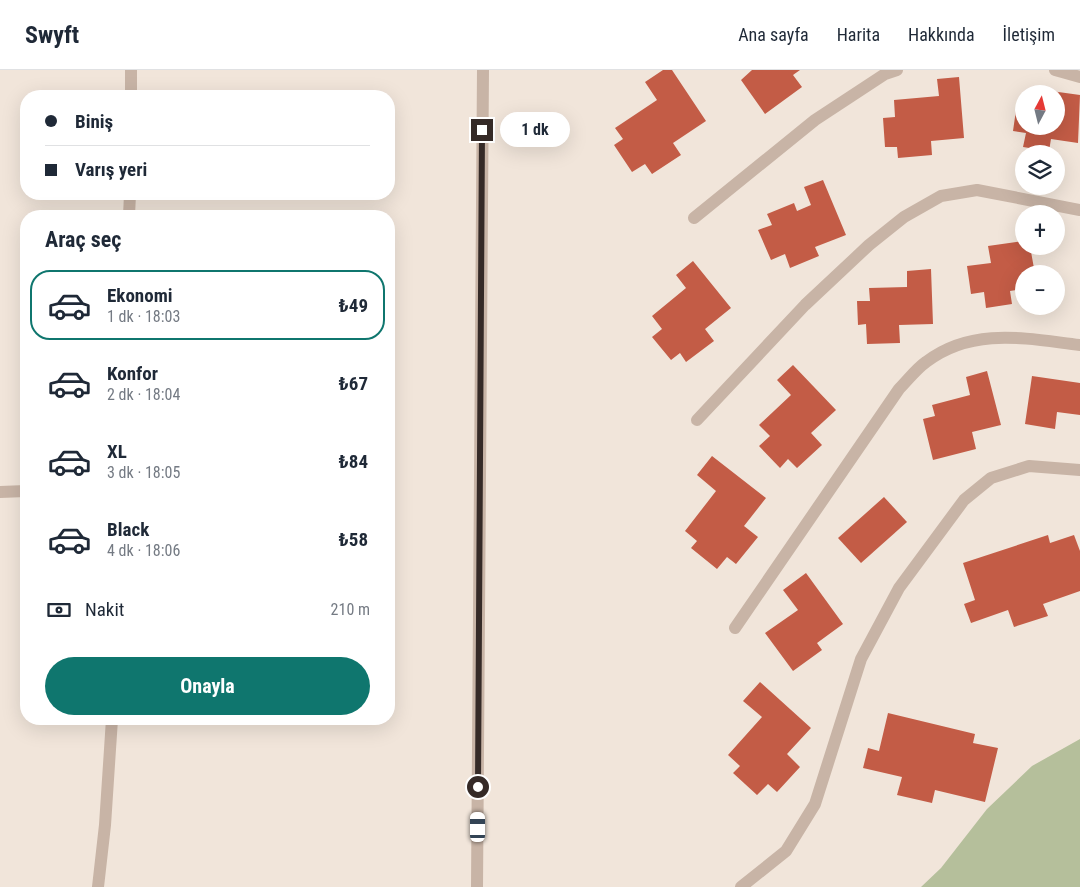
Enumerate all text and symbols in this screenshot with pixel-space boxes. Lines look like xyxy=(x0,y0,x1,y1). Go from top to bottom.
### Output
text: Swyft xyxy=(25,21,79,49)
text: Ana sayfa xyxy=(738,24,809,45)
text: Harita xyxy=(837,24,880,45)
text: Hakkında xyxy=(908,24,975,45)
text: İletişim xyxy=(1003,24,1055,45)
north arrow xyxy=(1015,85,1065,135)
map controls xyxy=(1015,85,1065,315)
text: Biniş xyxy=(75,110,113,133)
callout: 1 dk xyxy=(500,112,570,148)
route end xyxy=(471,119,493,141)
text: 1 dk xyxy=(521,120,549,139)
button: layers xyxy=(1015,145,1065,195)
text: Varış yeri xyxy=(75,158,147,181)
button: + xyxy=(1015,205,1065,255)
text: Araç seç xyxy=(45,227,121,252)
button: − xyxy=(1015,265,1065,315)
icon: car xyxy=(47,283,92,328)
text: Ekonomi xyxy=(107,284,173,307)
text: ₺49 xyxy=(339,294,368,317)
text: 1 dk · 18:03 xyxy=(107,307,180,326)
icon: car xyxy=(47,361,92,406)
text: Konfor xyxy=(107,362,158,385)
text: ₺67 xyxy=(339,372,368,395)
text: 2 dk · 18:04 xyxy=(107,385,180,404)
icon: car xyxy=(47,439,92,484)
text: XL xyxy=(107,440,127,463)
text: ₺84 xyxy=(339,450,368,473)
text: 3 dk · 18:05 xyxy=(107,463,180,482)
icon: car xyxy=(47,517,92,562)
text: Black xyxy=(107,518,149,541)
text: ₺58 xyxy=(339,528,368,551)
text: 4 dk · 18:06 xyxy=(107,541,180,560)
icon: cash xyxy=(45,596,73,624)
text: Nakit xyxy=(85,598,124,621)
text: 210 m xyxy=(331,600,370,619)
button: Onayla xyxy=(45,657,370,715)
route start xyxy=(467,776,489,798)
car xyxy=(470,812,485,842)

